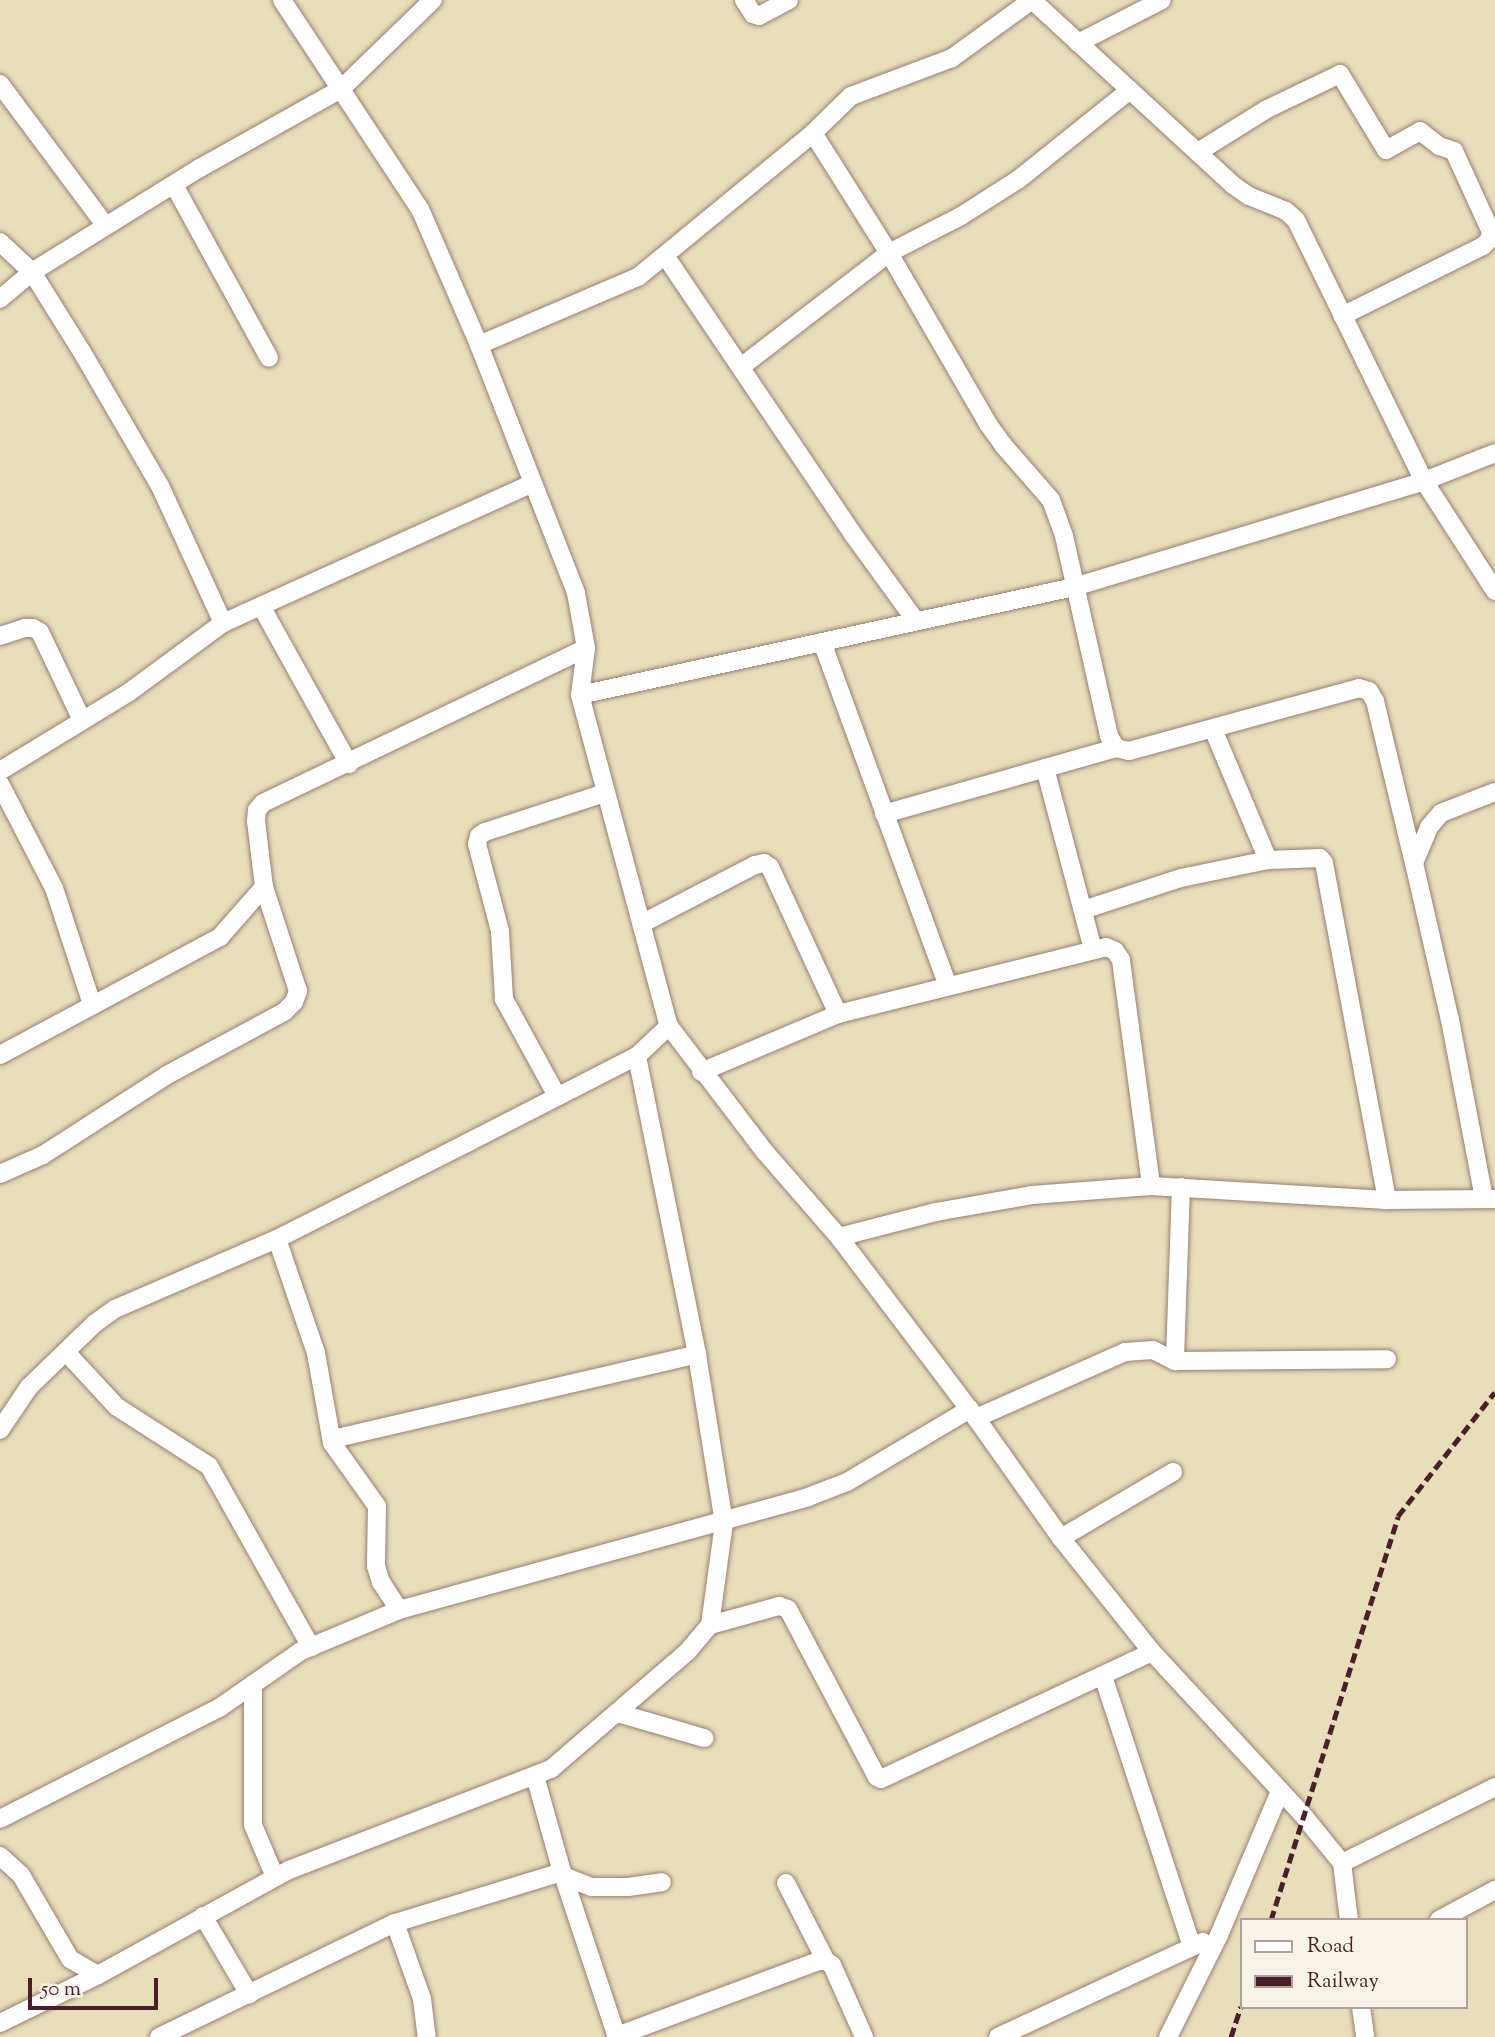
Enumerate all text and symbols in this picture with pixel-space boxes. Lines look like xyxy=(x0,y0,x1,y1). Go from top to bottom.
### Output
legend xyxy=(1240,1918,1467,2009)
text: Road xyxy=(1307,1932,1354,1962)
scale bar xyxy=(32,1964,161,2008)
text: Railway xyxy=(1307,1967,1379,1997)
text: 50 m xyxy=(41,1975,81,2005)

